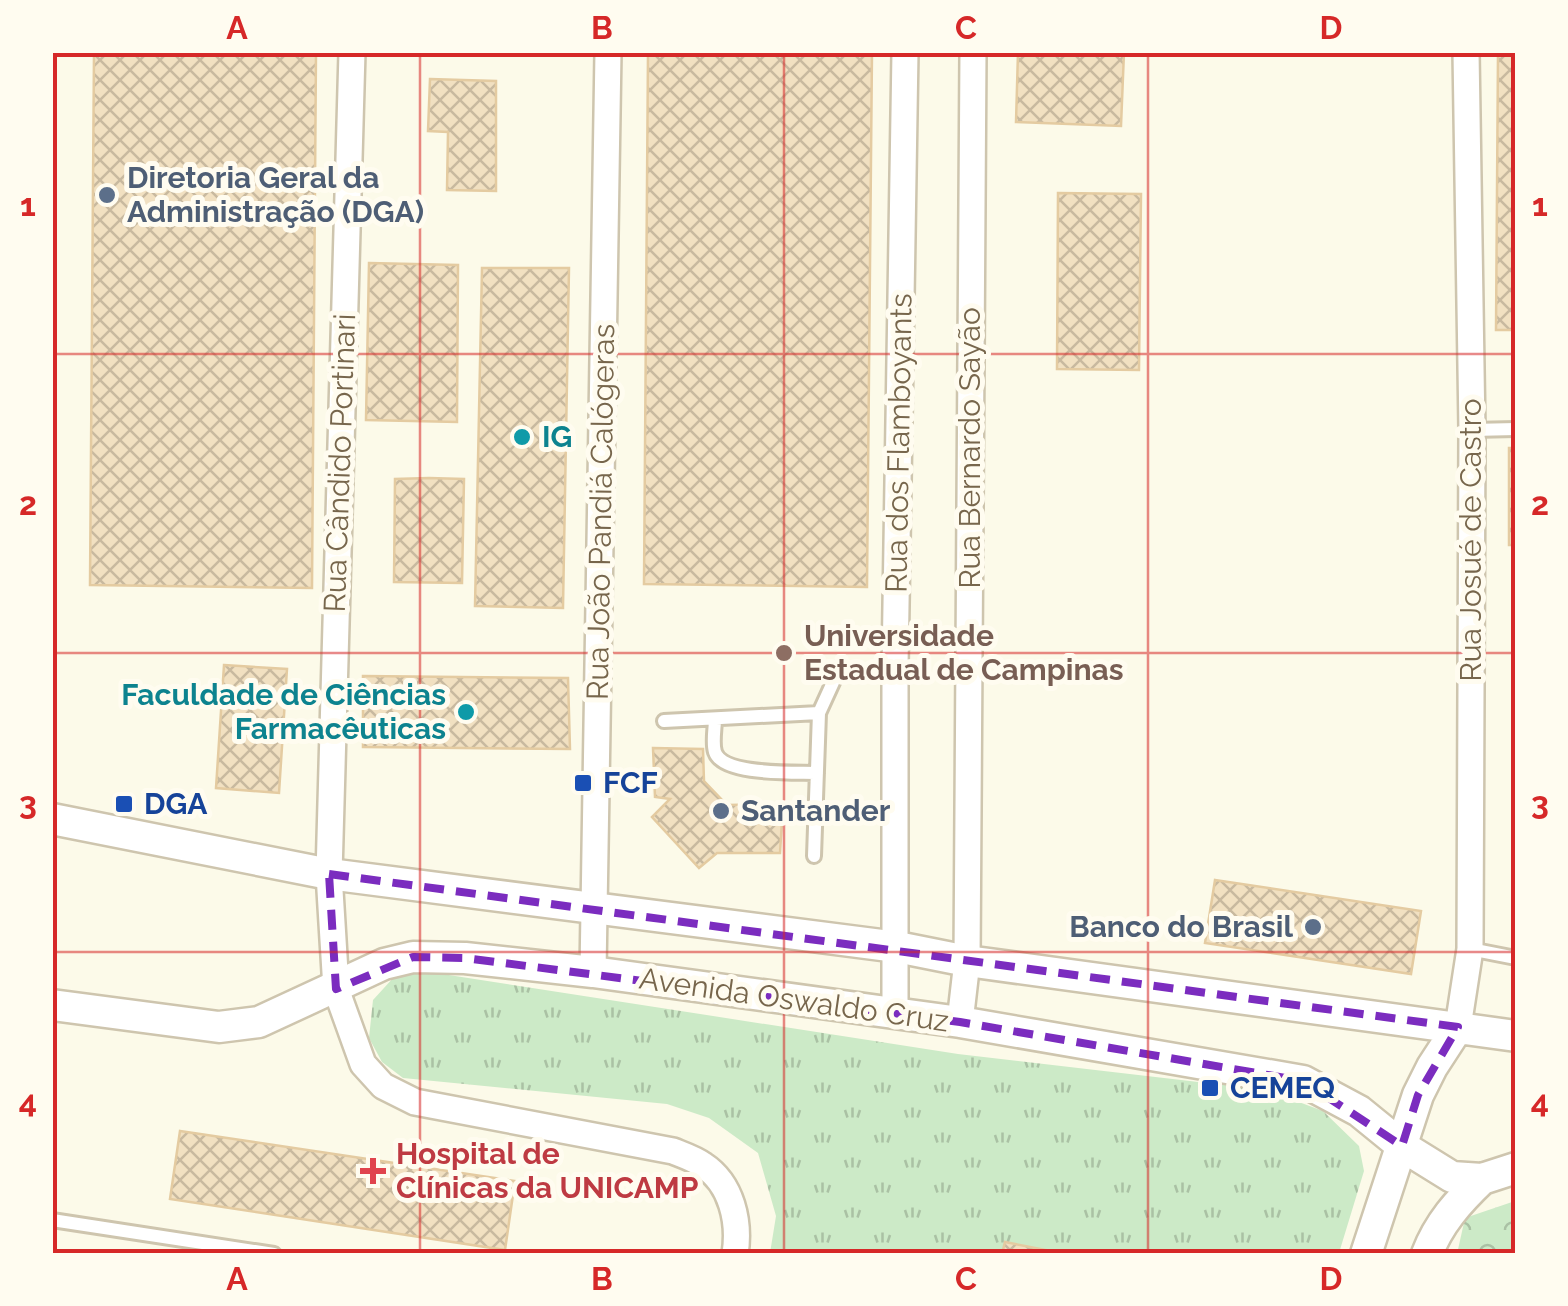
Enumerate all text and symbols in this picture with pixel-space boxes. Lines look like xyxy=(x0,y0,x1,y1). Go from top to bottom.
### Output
text: A xyxy=(226,9,248,46)
text: B xyxy=(591,9,613,46)
text: C xyxy=(955,9,977,46)
text: D xyxy=(1320,9,1342,46)
place label: Diretoria Geral da Administração (DGA) xyxy=(127,160,424,229)
marker: Diretoria Geral da Administração (DGA) xyxy=(96,184,118,206)
text: 1 xyxy=(20,186,36,223)
text: 1 xyxy=(1532,186,1548,223)
street label: Rua dos Flamboyants xyxy=(878,293,919,593)
street label: Rua Bernardo Sayão xyxy=(952,307,987,589)
street label: Rua Cândido Portinari xyxy=(317,313,362,613)
street label: Rua João Pandiá Calógeras xyxy=(580,324,621,700)
street label: Rua Josué de Castro xyxy=(1453,398,1488,682)
place label: IG xyxy=(542,419,572,454)
marker: IG xyxy=(511,426,533,448)
text: 2 xyxy=(19,485,37,522)
text: 2 xyxy=(1531,485,1549,522)
place label: Universidade Estadual de Campinas xyxy=(804,618,1124,687)
marker: Universidade Estadual de Campinas xyxy=(773,642,795,664)
place label: Faculdade de Ciências Farmacêuticas xyxy=(121,677,446,746)
marker: Faculdade de Ciências Farmacêuticas xyxy=(455,701,477,723)
place label: FCF xyxy=(603,765,658,800)
marker: FCF xyxy=(572,772,594,794)
text: 3 xyxy=(19,784,37,821)
text: 3 xyxy=(1531,784,1549,821)
place label: DGA xyxy=(144,786,208,821)
marker: DGA xyxy=(113,793,135,815)
place label: Santander xyxy=(741,793,891,828)
marker: Santander xyxy=(710,800,732,822)
place label: Banco do Brasil xyxy=(1069,909,1293,944)
marker: Banco do Brasil xyxy=(1302,916,1324,938)
street label: Avenida Oswaldo Cruz xyxy=(637,960,951,1039)
place label: CEMEQ xyxy=(1230,1070,1335,1105)
marker: CEMEQ xyxy=(1199,1077,1221,1099)
text: 4 xyxy=(19,1083,37,1120)
text: 4 xyxy=(1531,1083,1549,1120)
place label: Hospital de Clínicas da UNICAMP xyxy=(396,1136,699,1205)
marker: Hospital de Clínicas da UNICAMP xyxy=(360,1158,386,1184)
text: A xyxy=(226,1260,248,1297)
text: B xyxy=(591,1260,613,1297)
text: C xyxy=(955,1260,977,1297)
text: D xyxy=(1320,1260,1342,1297)

